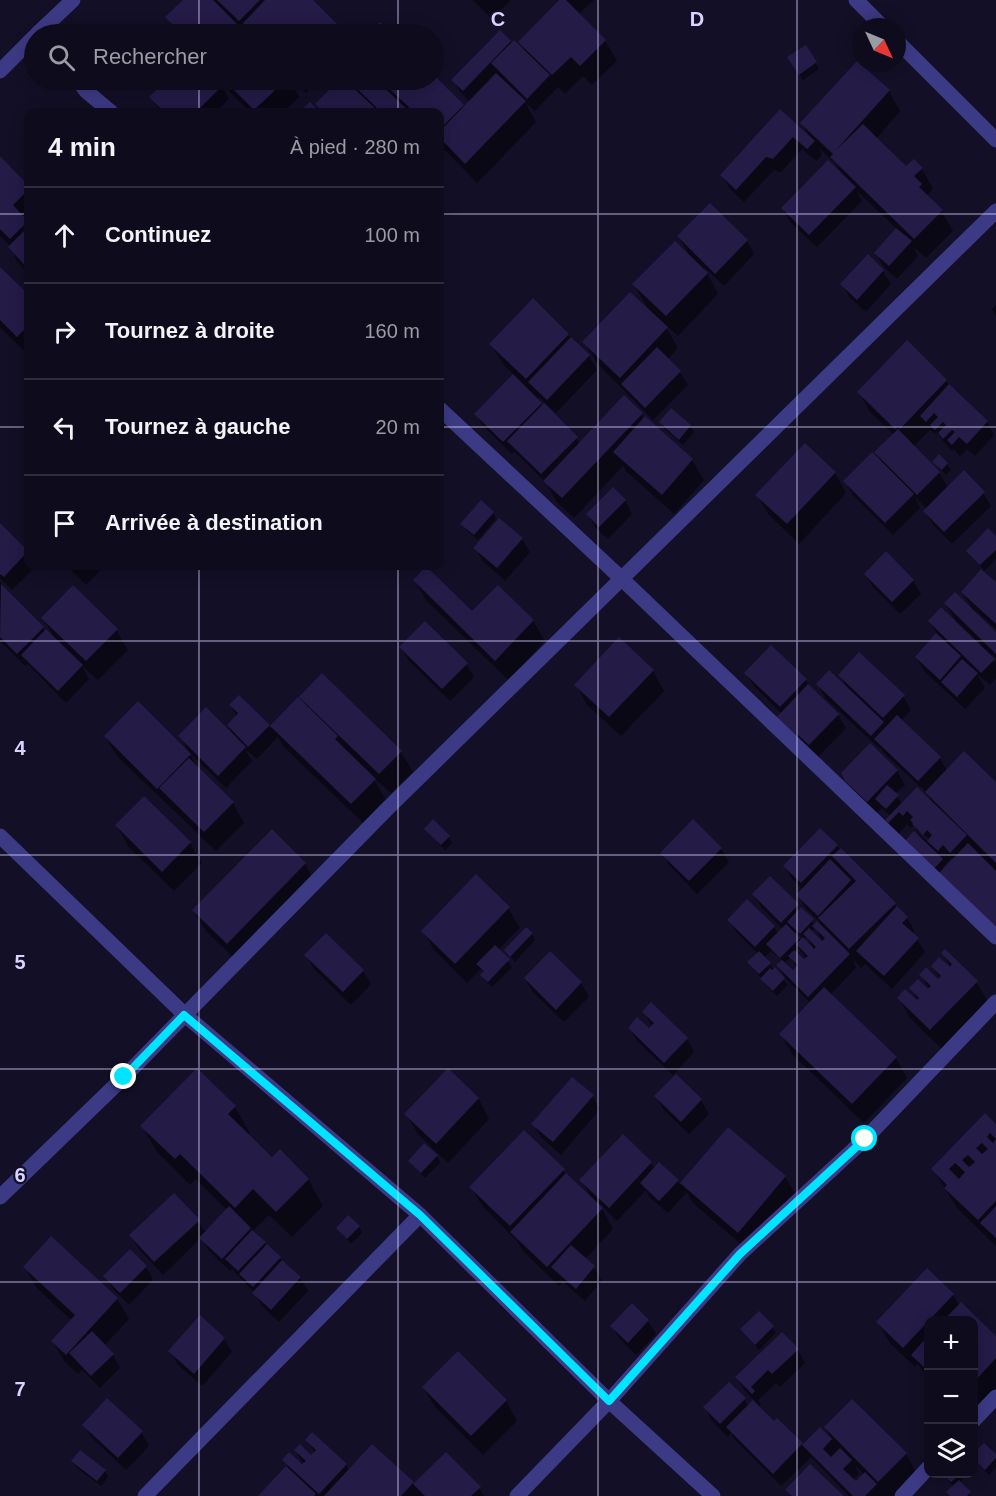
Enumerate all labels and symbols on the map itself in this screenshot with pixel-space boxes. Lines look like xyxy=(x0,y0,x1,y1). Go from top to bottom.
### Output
text: C xyxy=(491,8,505,30)
text: D xyxy=(690,8,704,30)
north arrow xyxy=(852,18,906,72)
text: 4 xyxy=(14,737,26,759)
text: 5 xyxy=(14,951,26,973)
route end xyxy=(110,1063,136,1089)
route start xyxy=(851,1125,877,1151)
text: 6 xyxy=(14,1164,26,1186)
text: 7 xyxy=(14,1378,26,1400)

